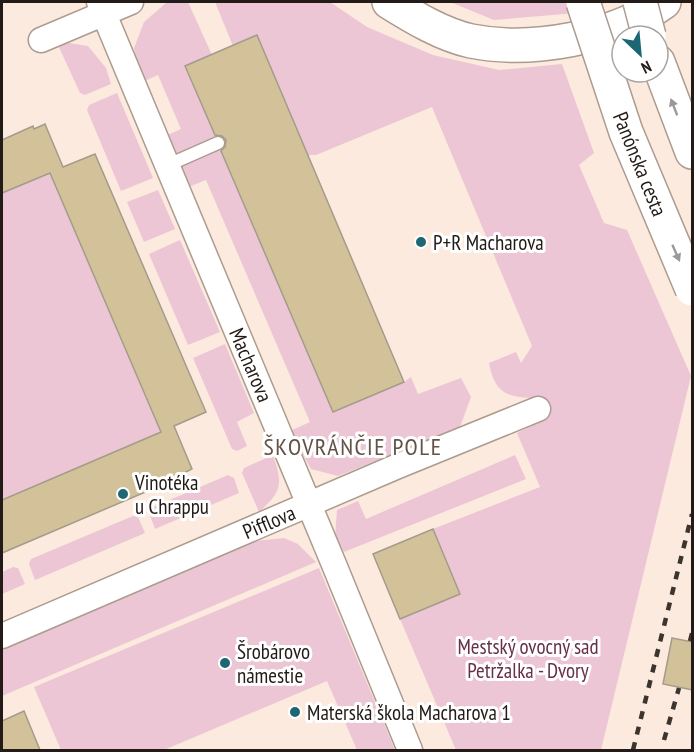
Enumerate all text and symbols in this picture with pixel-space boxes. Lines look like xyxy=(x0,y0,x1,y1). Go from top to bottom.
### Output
north arrow xyxy=(610,24,670,84)
text: N xyxy=(638,57,655,78)
one-way arrow xyxy=(669,98,679,116)
street label: Panónska cesta xyxy=(607,108,673,220)
place label: P+R Macharova xyxy=(433,229,544,256)
marker: P+R Macharova xyxy=(414,235,428,249)
one-way arrow xyxy=(672,244,682,262)
street label: Macharova xyxy=(223,324,279,406)
district label: ŠKOVRÁNČIE POLE xyxy=(263,431,443,462)
place label: Vinotéka u Chrappu xyxy=(134,469,209,520)
marker: Vinotéka u Chrappu xyxy=(116,487,130,501)
street label: Pifflova xyxy=(239,499,299,545)
park label: Mestský ovocný sad Petržalka - Dvory xyxy=(457,633,599,684)
place label: Šrobárovo námestie xyxy=(237,638,310,689)
marker: Šrobárovo námestie xyxy=(218,656,232,670)
place label: Materská škola Macharova 1 xyxy=(307,699,511,726)
marker: Materská škola Macharova 1 xyxy=(288,705,302,719)

